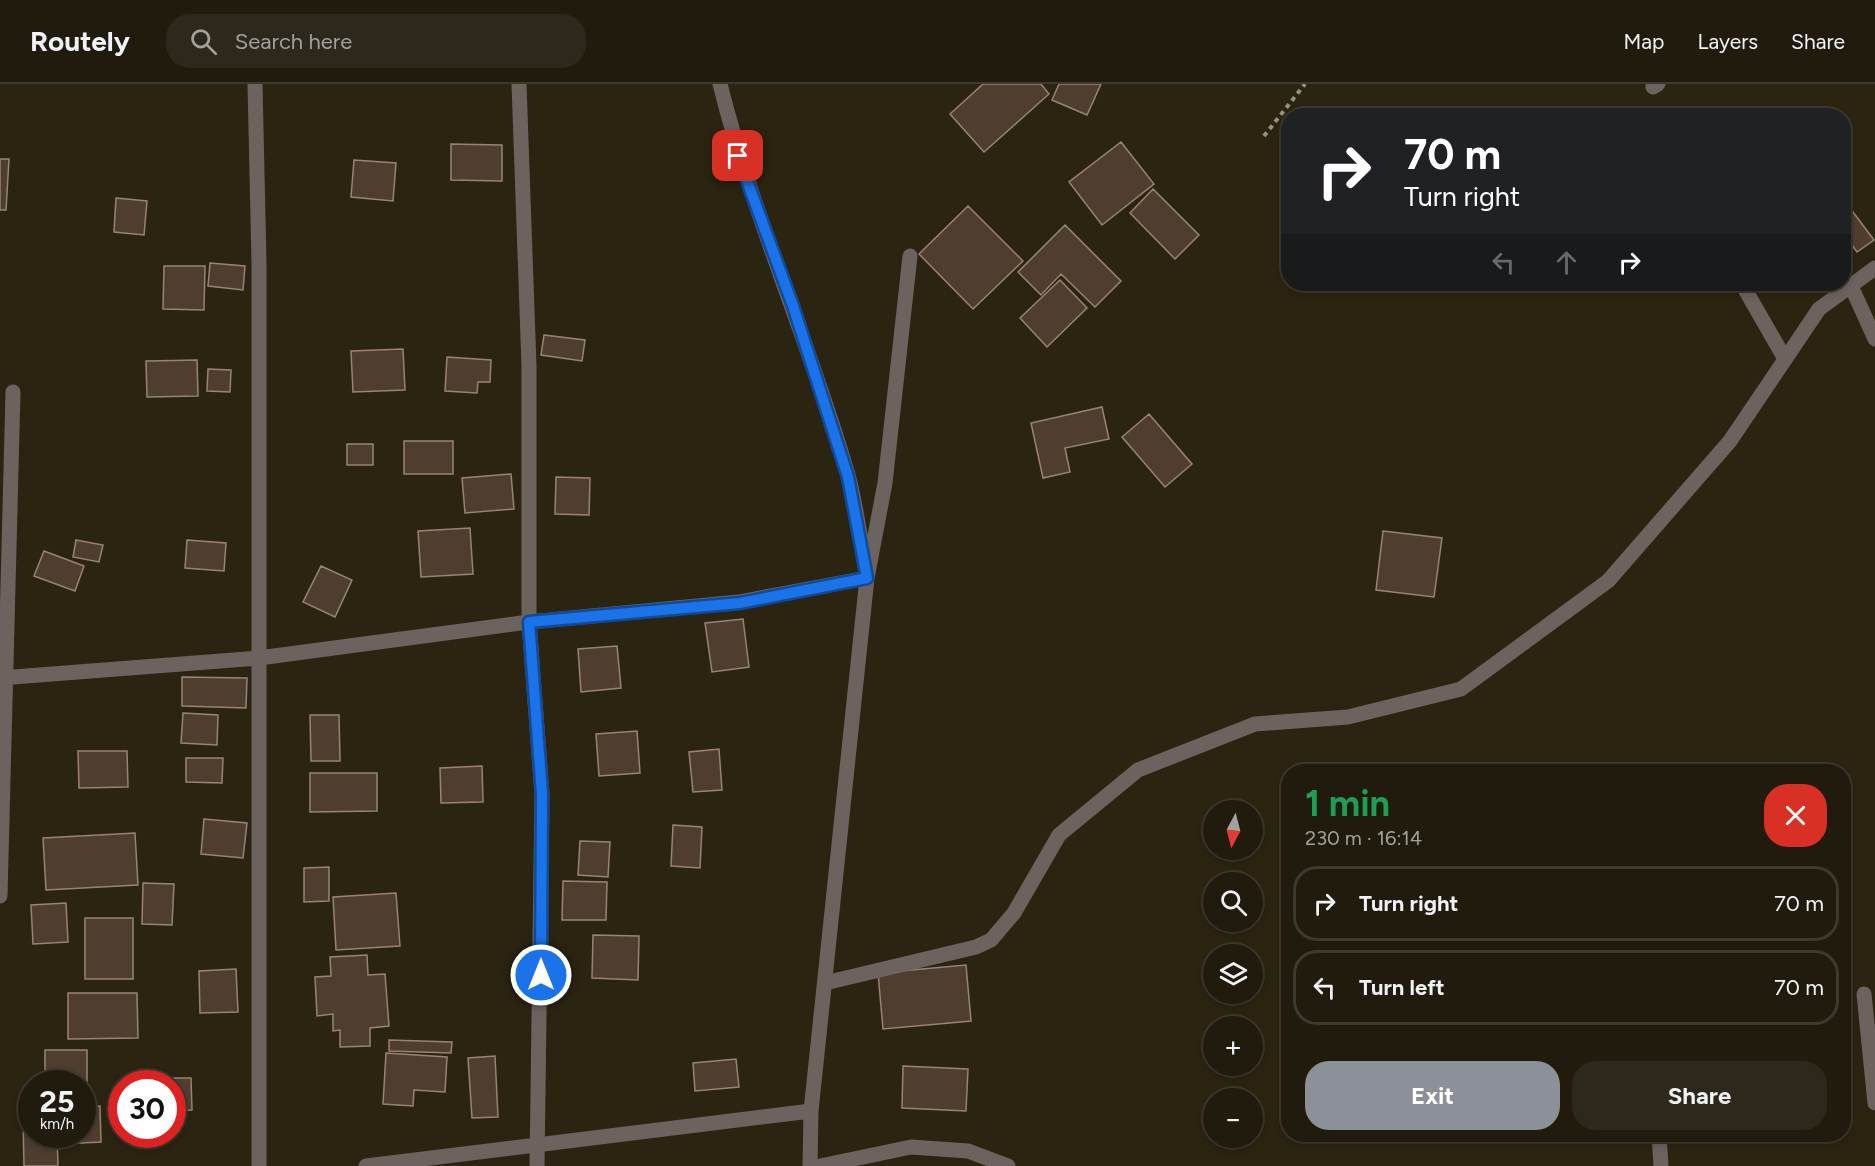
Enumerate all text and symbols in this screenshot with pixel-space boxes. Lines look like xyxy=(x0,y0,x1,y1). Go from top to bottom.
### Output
search box xyxy=(166,14,586,68)
text: Routely xyxy=(30,24,130,58)
icon: search xyxy=(187,25,220,58)
text: Search here xyxy=(235,28,352,55)
text: Map xyxy=(1624,29,1664,54)
text: Layers xyxy=(1697,29,1758,54)
text: Share xyxy=(1791,29,1845,54)
text: 70 m xyxy=(1404,129,1501,180)
pin xyxy=(712,130,763,181)
icon: right xyxy=(1305,132,1383,210)
icon: arrive xyxy=(721,139,754,172)
text: Turn right xyxy=(1404,180,1520,213)
icon: left xyxy=(1487,246,1520,279)
icon: ahead xyxy=(1550,246,1583,279)
icon: right xyxy=(1613,246,1646,279)
text: 1 min xyxy=(1305,782,1390,825)
button: close xyxy=(1764,784,1827,847)
north arrow xyxy=(1203,800,1263,860)
map controls xyxy=(1203,800,1263,1148)
text: 230 m · 16:14 xyxy=(1305,826,1422,850)
button: search xyxy=(1203,872,1263,932)
icon: right xyxy=(1308,887,1341,920)
text: Turn right xyxy=(1359,890,1458,917)
text: 70 m xyxy=(1774,890,1824,917)
position arrow xyxy=(509,943,573,1007)
button: layers xyxy=(1203,944,1263,1004)
icon: left xyxy=(1308,971,1341,1004)
text: Turn left xyxy=(1359,974,1445,1001)
text: 70 m xyxy=(1774,974,1824,1001)
button: + xyxy=(1203,1016,1263,1076)
button: Exit xyxy=(1305,1061,1560,1130)
button: Share xyxy=(1572,1061,1827,1130)
speed limit sign: 30 xyxy=(108,1070,186,1148)
text: 25 xyxy=(40,1083,74,1120)
button: − xyxy=(1203,1088,1263,1148)
text: km/h xyxy=(40,1115,74,1133)

